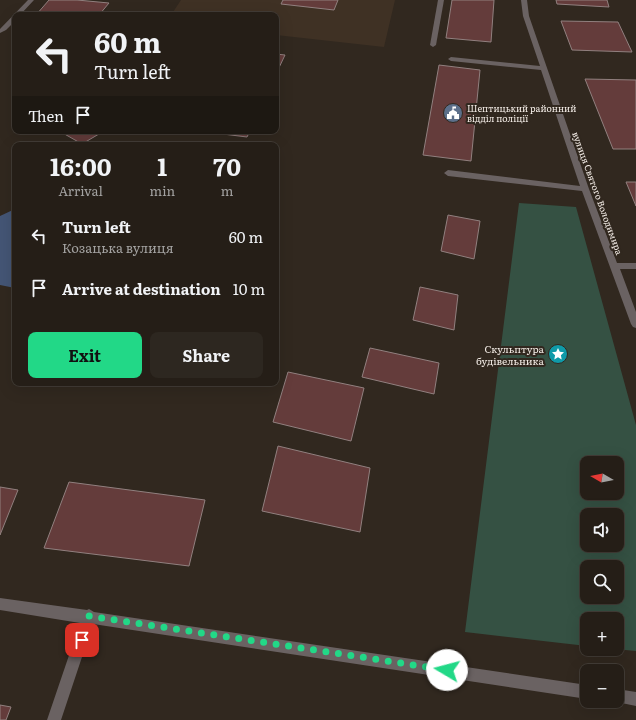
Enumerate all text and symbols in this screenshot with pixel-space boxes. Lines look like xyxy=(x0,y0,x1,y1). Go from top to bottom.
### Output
text: 60 m xyxy=(94,20,161,62)
icon: left xyxy=(28,28,80,80)
text: Turn left xyxy=(94,58,171,85)
place label: Шептицький районний відділ поліції xyxy=(467,101,576,125)
public building icon: Шептицький районний відділ поліції xyxy=(442,102,464,124)
text: Then xyxy=(28,104,64,127)
icon: arrive xyxy=(72,104,94,126)
street label: вулиця Святого Володимира xyxy=(569,129,627,257)
text: 16:00 xyxy=(50,148,111,183)
text: 1 xyxy=(157,148,167,183)
text: 70 xyxy=(213,148,241,183)
text: Arrival xyxy=(59,181,103,200)
text: min xyxy=(150,181,175,200)
text: m xyxy=(221,181,233,200)
text: Turn left xyxy=(62,215,131,238)
icon: left xyxy=(28,225,50,247)
text: 60 m xyxy=(229,225,263,248)
text: Козацька вулиця xyxy=(62,238,174,257)
icon: arrive xyxy=(28,277,50,299)
text: Arrive at destination xyxy=(62,277,221,300)
text: 10 m xyxy=(233,277,265,300)
button: Exit xyxy=(28,332,142,378)
button: Share xyxy=(150,332,263,378)
place label: Скульптура будівельника xyxy=(476,341,545,368)
place icon: Скульптура будівельника xyxy=(547,343,569,365)
north arrow xyxy=(580,456,624,500)
map controls xyxy=(580,456,624,708)
button: sound xyxy=(580,508,624,552)
button: search xyxy=(580,560,624,604)
button: + xyxy=(580,612,624,656)
pin xyxy=(65,623,99,657)
icon: arrive xyxy=(71,629,93,651)
position arrow xyxy=(426,649,468,691)
button: − xyxy=(580,664,624,708)

